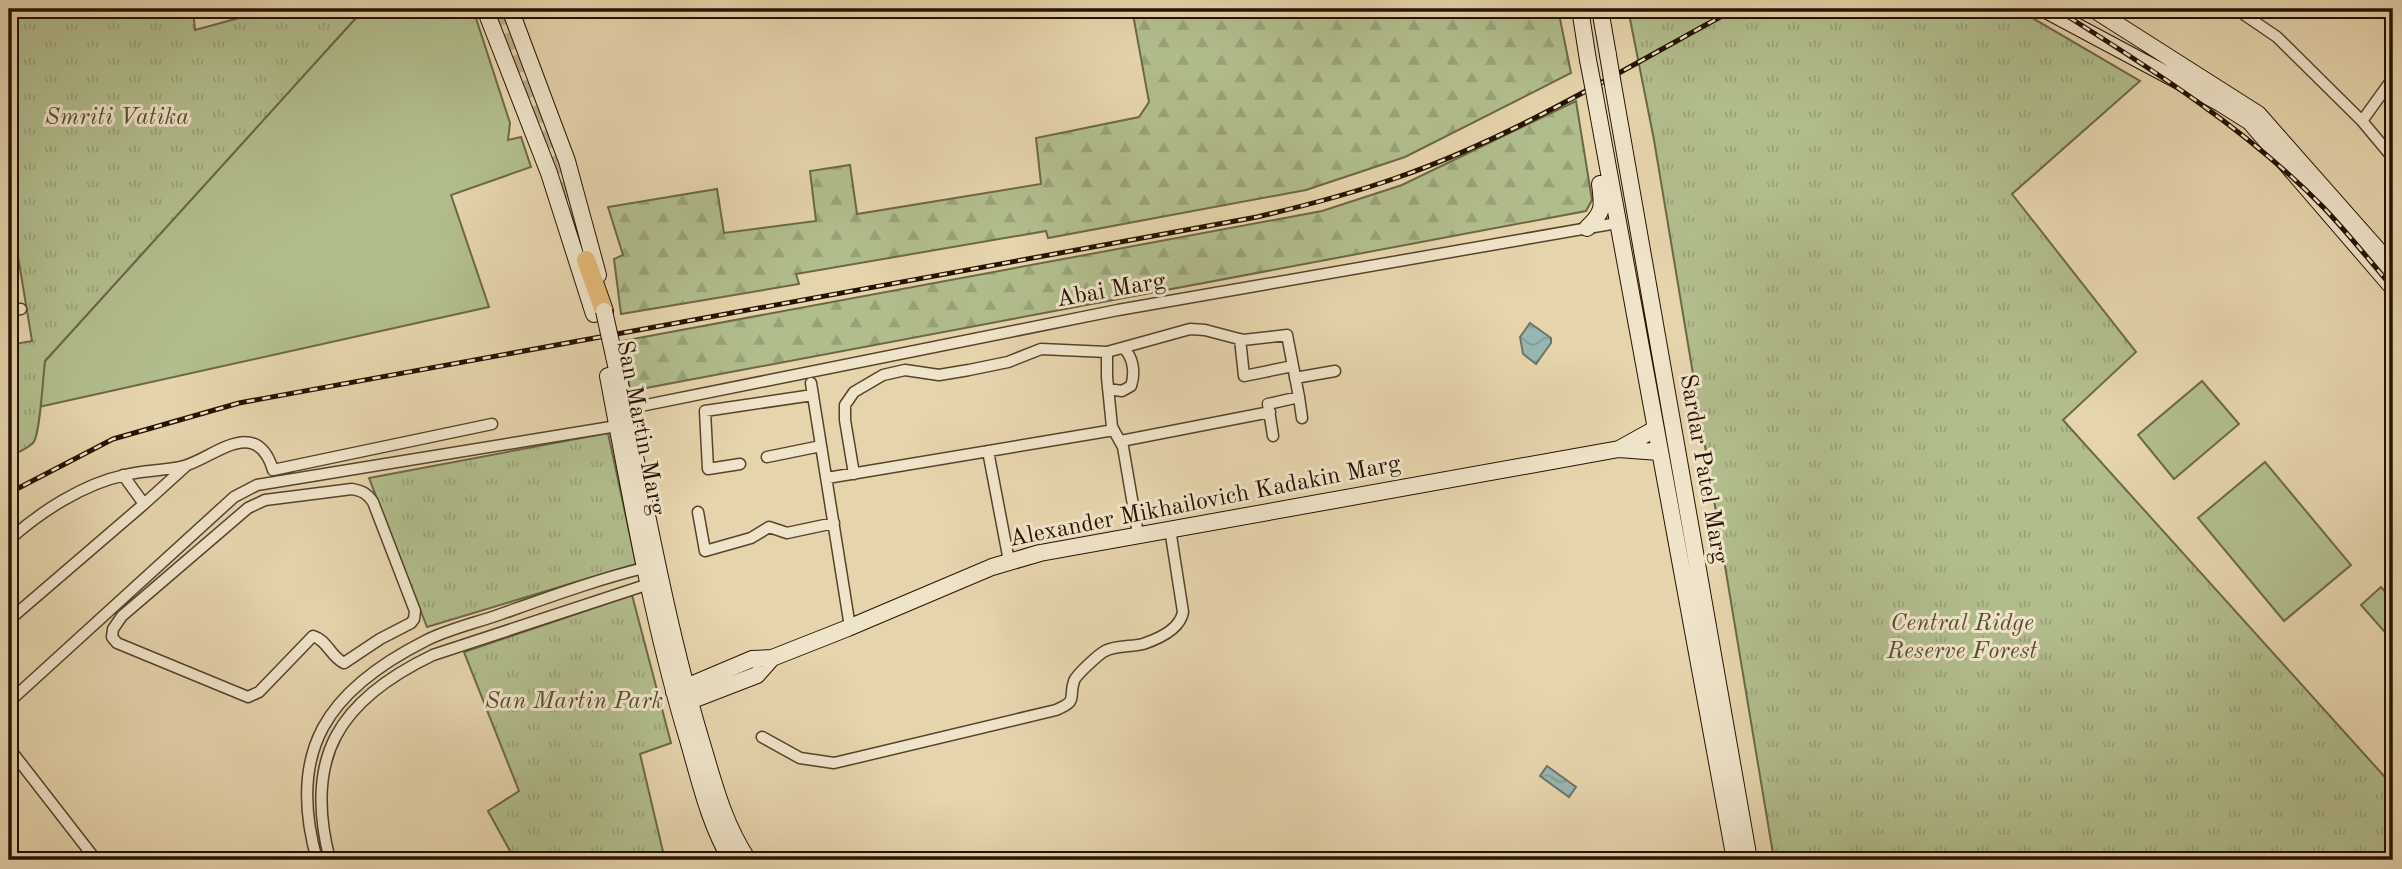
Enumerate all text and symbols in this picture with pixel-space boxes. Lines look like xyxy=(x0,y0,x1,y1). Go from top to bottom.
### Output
park label: Smriti Vatika xyxy=(45,106,189,130)
street label: Abai Marg xyxy=(1055,270,1168,312)
street label: San Martin Marg xyxy=(611,339,669,517)
street label: Sardar Patel Marg xyxy=(1675,372,1731,566)
street label: Alexander Mikhailovich Kadakin Marg xyxy=(1007,452,1403,552)
park label: Central Ridge Reserve Forest xyxy=(1886,612,2038,664)
park label: San Martin Park xyxy=(485,690,663,714)

